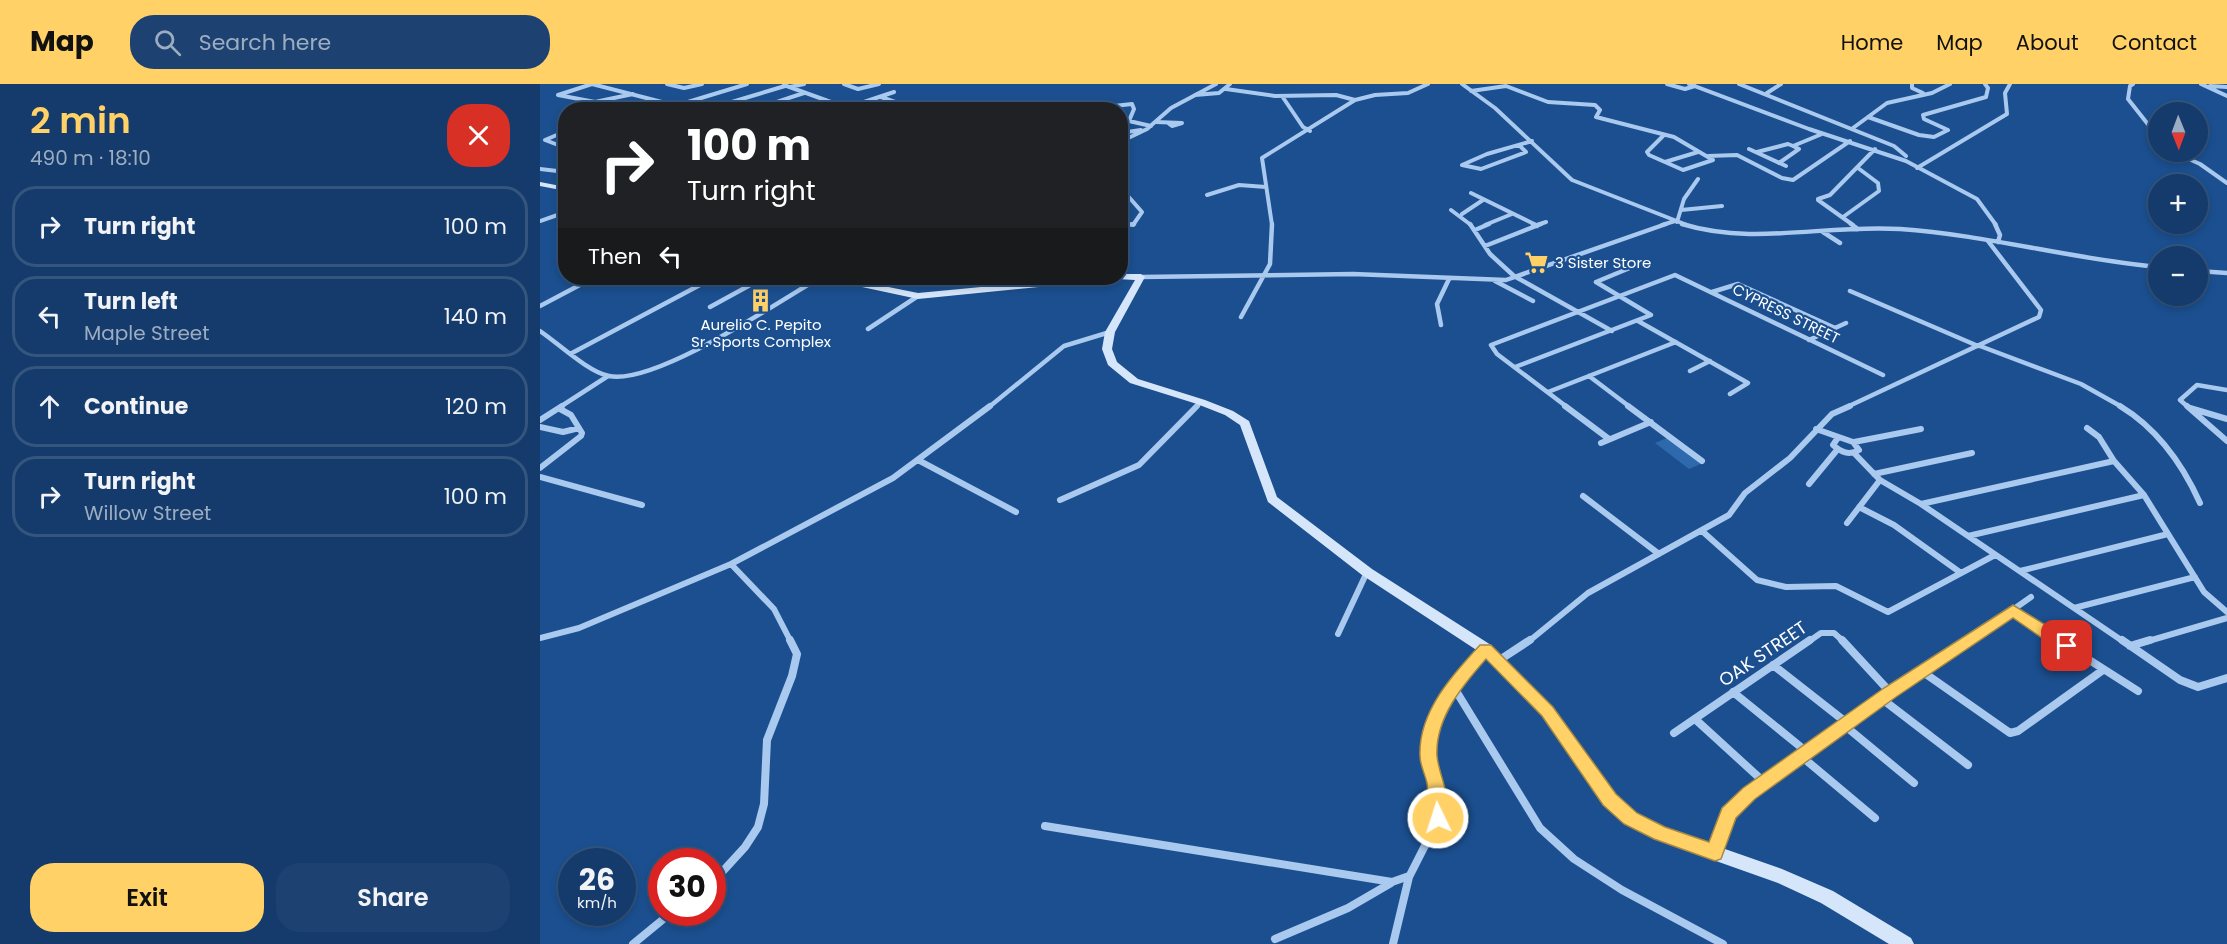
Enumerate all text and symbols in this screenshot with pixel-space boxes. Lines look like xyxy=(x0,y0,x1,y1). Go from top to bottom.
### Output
search box xyxy=(130,15,550,69)
text: Map xyxy=(30,22,94,61)
icon: search xyxy=(151,26,184,59)
text: Search here xyxy=(199,27,331,58)
text: Home xyxy=(1841,28,1903,57)
text: Map xyxy=(1936,28,1983,57)
text: About xyxy=(2016,28,2079,57)
text: Contact xyxy=(2112,28,2197,57)
text: 2 min xyxy=(30,95,131,146)
north arrow xyxy=(2148,102,2208,162)
map controls xyxy=(2148,102,2208,306)
button: close xyxy=(447,104,510,167)
text: 100 m xyxy=(687,116,811,175)
icon: right xyxy=(588,126,666,204)
text: 490 m · 18:10 xyxy=(30,144,151,172)
text: Turn right xyxy=(687,172,816,209)
button: + xyxy=(2148,174,2208,234)
icon: right xyxy=(33,210,66,243)
text: Turn right xyxy=(84,211,195,242)
text: 100 m xyxy=(444,211,507,242)
icon: left xyxy=(654,240,687,273)
text: Then xyxy=(588,241,642,272)
button: − xyxy=(2148,246,2208,306)
supermarket icon: 3 Sister Store xyxy=(1524,250,1550,276)
place label: 3 Sister Store xyxy=(1555,252,1651,273)
street label: CYPRESS STREET xyxy=(1729,278,1843,349)
text: Turn left xyxy=(84,286,178,317)
building icon: Aurelio C. Pepito Sr. Sports Complex xyxy=(748,288,774,314)
icon: left xyxy=(33,300,66,333)
text: 140 m xyxy=(444,301,507,332)
place label: Aurelio C. Pepito Sr. Sports Complex xyxy=(691,314,831,352)
text: Maple Street xyxy=(84,319,209,347)
icon: ahead xyxy=(33,390,66,423)
text: Continue xyxy=(84,391,188,422)
text: 120 m xyxy=(445,391,507,422)
text: Turn right xyxy=(84,466,195,497)
icon: right xyxy=(33,480,66,513)
text: 100 m xyxy=(444,481,507,512)
text: Willow Street xyxy=(84,499,211,527)
street label: OAK STREET xyxy=(1714,615,1812,692)
pin xyxy=(2041,620,2092,671)
icon: arrive xyxy=(2050,629,2083,662)
position arrow xyxy=(1406,786,1470,850)
speed limit sign: 30 xyxy=(648,848,726,926)
text: 26 xyxy=(579,858,615,901)
button: Exit xyxy=(30,863,264,932)
button: Share xyxy=(276,863,510,932)
text: km/h xyxy=(577,892,617,913)

